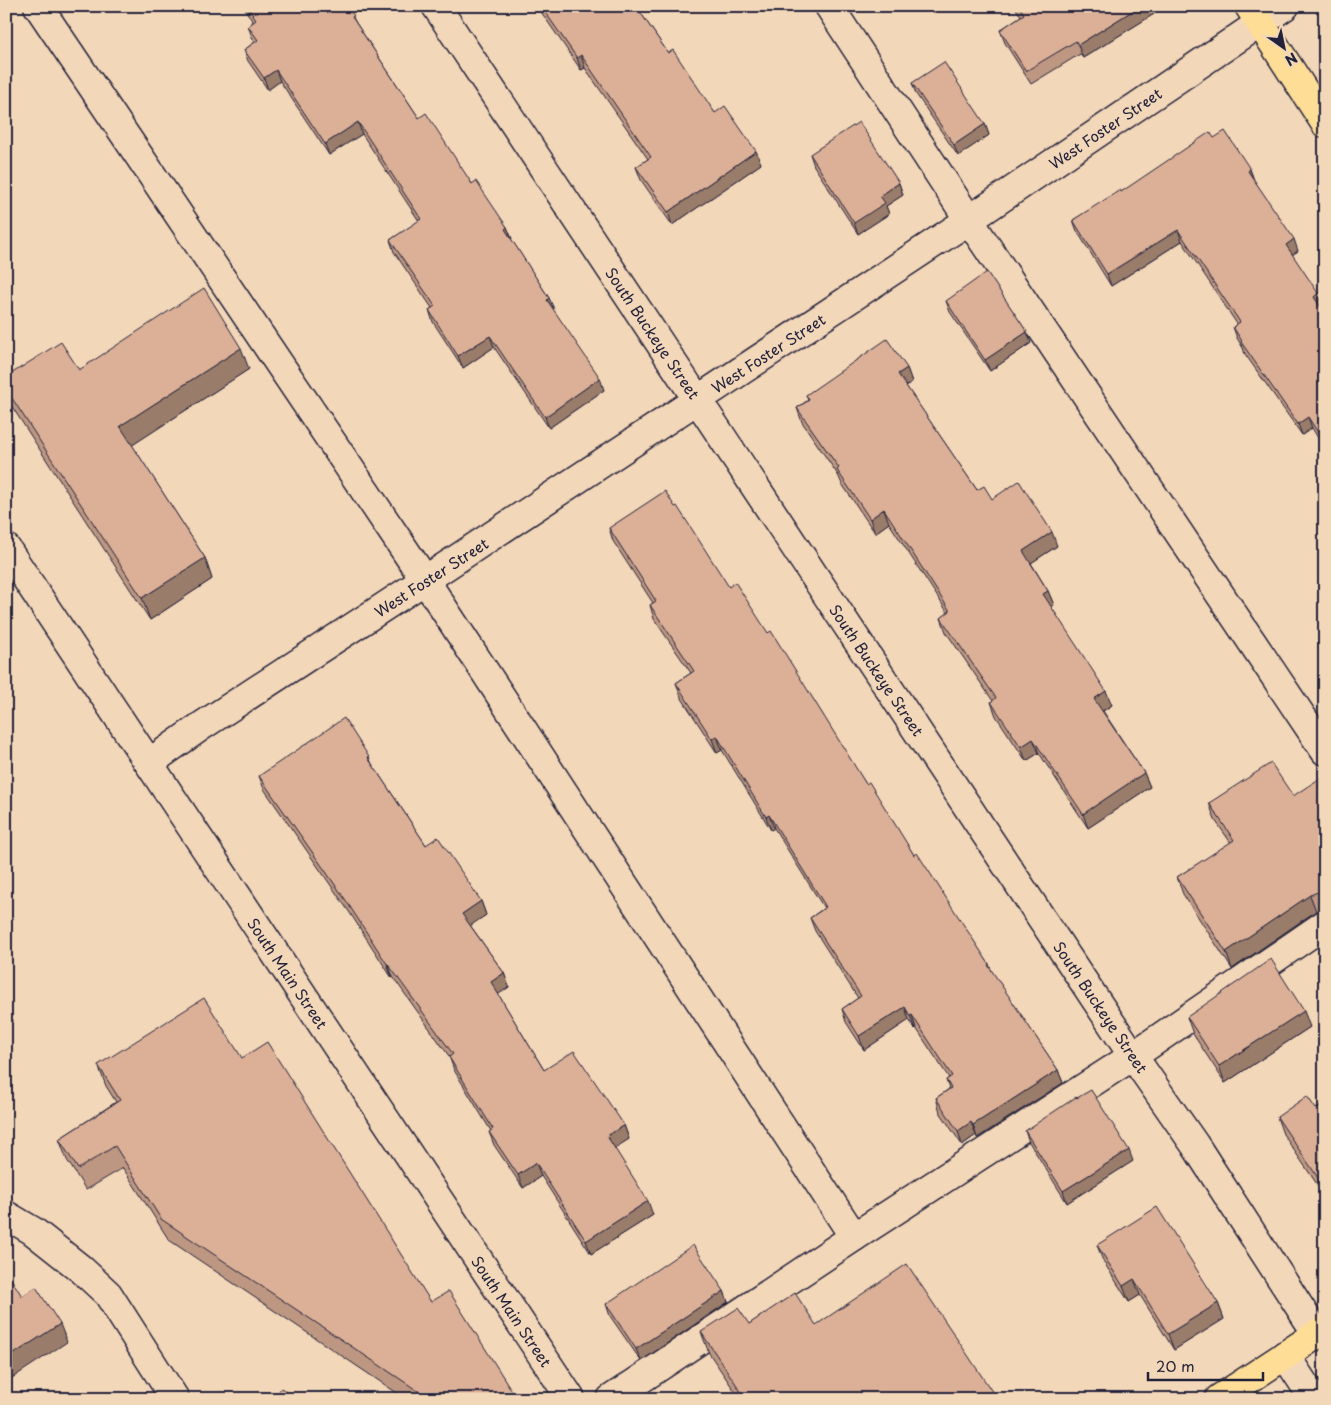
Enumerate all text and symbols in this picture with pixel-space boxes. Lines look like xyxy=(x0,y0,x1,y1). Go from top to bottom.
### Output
north arrow xyxy=(1258,22,1308,72)
text: N xyxy=(1281,47,1302,71)
street label: West Foster Street xyxy=(1044,82,1166,174)
street label: South Buckeye Street xyxy=(600,263,706,403)
street label: West Foster Street xyxy=(707,307,829,399)
street label: West Foster Street xyxy=(370,531,492,623)
street label: South Buckeye Street xyxy=(824,600,930,740)
street label: South Main Street xyxy=(242,913,334,1033)
street label: South Buckeye Street xyxy=(1048,937,1154,1077)
street label: South Main Street xyxy=(466,1251,558,1371)
scale bar xyxy=(1148,1350,1264,1382)
text: 20 m xyxy=(1156,1354,1195,1377)

